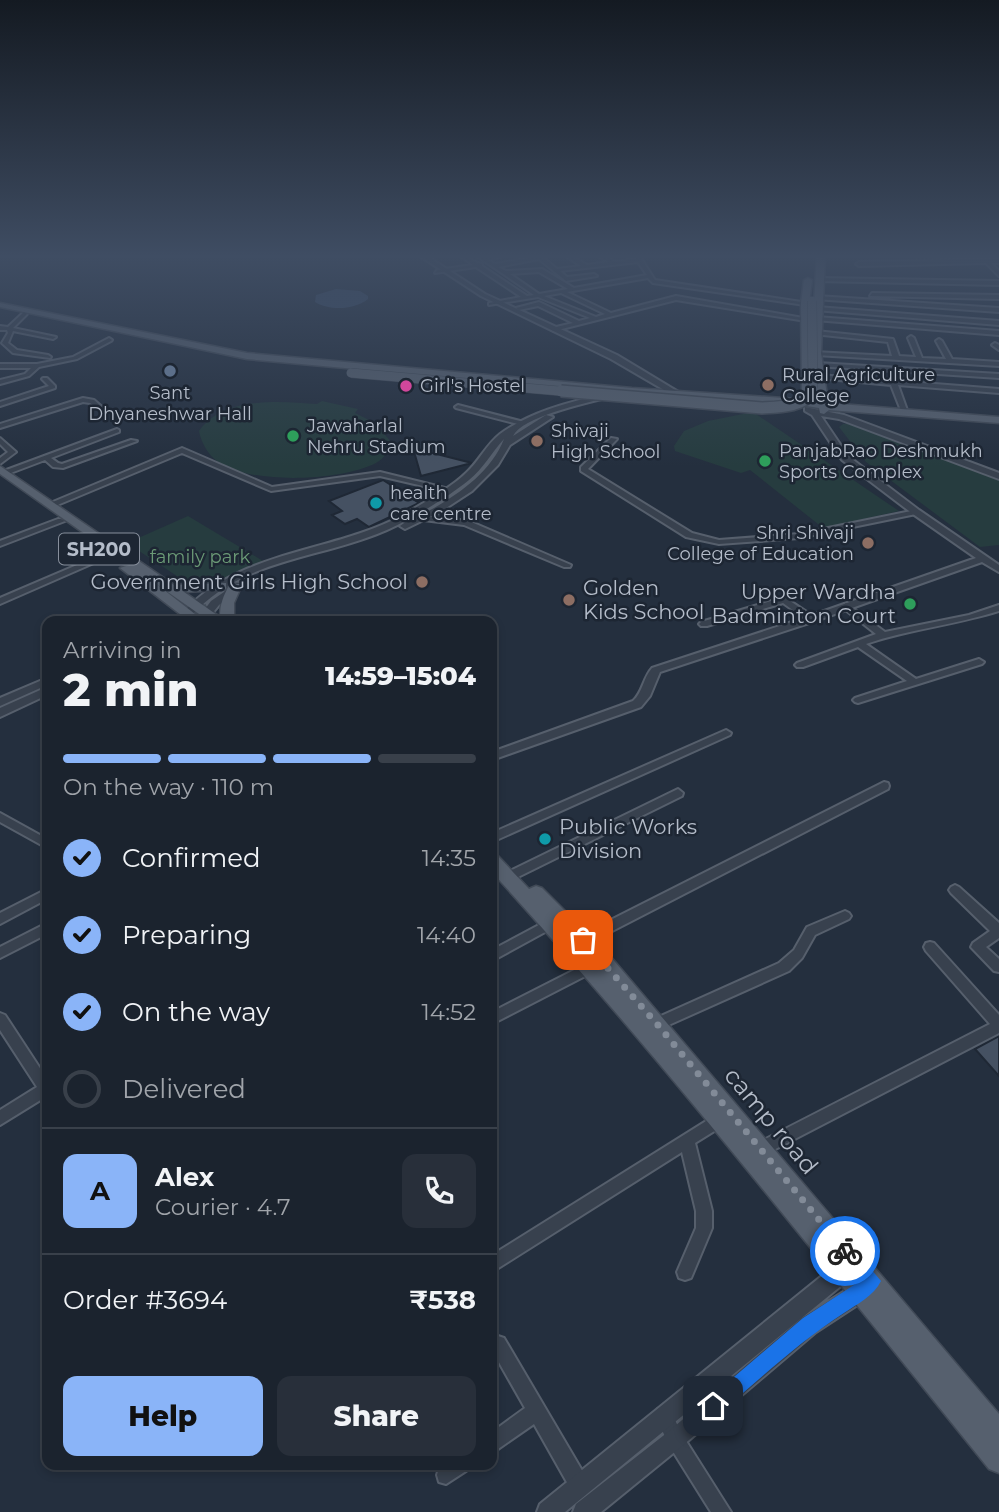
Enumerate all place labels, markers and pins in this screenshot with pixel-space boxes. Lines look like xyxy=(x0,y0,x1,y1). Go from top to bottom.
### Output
marker: Sant Dhyaneshwar Hall xyxy=(162,363,178,379)
place label: Rural Agriculture College xyxy=(782,364,935,407)
place label: Girl's Hostel xyxy=(420,375,525,397)
marker: Rural Agriculture College xyxy=(760,377,776,393)
marker: Girl's Hostel xyxy=(398,378,414,394)
place label: Sant Dhyaneshwar Hall xyxy=(88,382,252,425)
place label: Jawaharlal Nehru Stadium xyxy=(306,415,446,458)
place label: Shivaji High School xyxy=(551,420,660,463)
marker: Jawaharlal Nehru Stadium xyxy=(285,428,301,444)
marker: Shivaji High School xyxy=(529,433,545,449)
place label: PanjabRao Deshmukh Sports Complex xyxy=(779,440,983,483)
marker: PanjabRao Deshmukh Sports Complex xyxy=(757,453,773,469)
place label: health care centre xyxy=(390,482,492,525)
marker: health care centre xyxy=(368,495,384,511)
place label: Shri Shivaji College of Education xyxy=(667,522,854,565)
marker: Shri Shivaji College of Education xyxy=(860,535,876,551)
place label: Government Girls High School xyxy=(90,569,408,594)
marker: Government Girls High School xyxy=(414,574,430,590)
place label: Golden Kids School xyxy=(583,575,704,624)
place label: Upper Wardha Badminton Court xyxy=(711,579,896,628)
marker: Golden Kids School xyxy=(561,592,577,608)
marker: Upper Wardha Badminton Court xyxy=(902,596,918,612)
place label: Public Works Division xyxy=(559,814,697,863)
marker: Public Works Division xyxy=(537,831,553,847)
pin xyxy=(553,910,613,970)
pin xyxy=(683,1376,743,1436)

